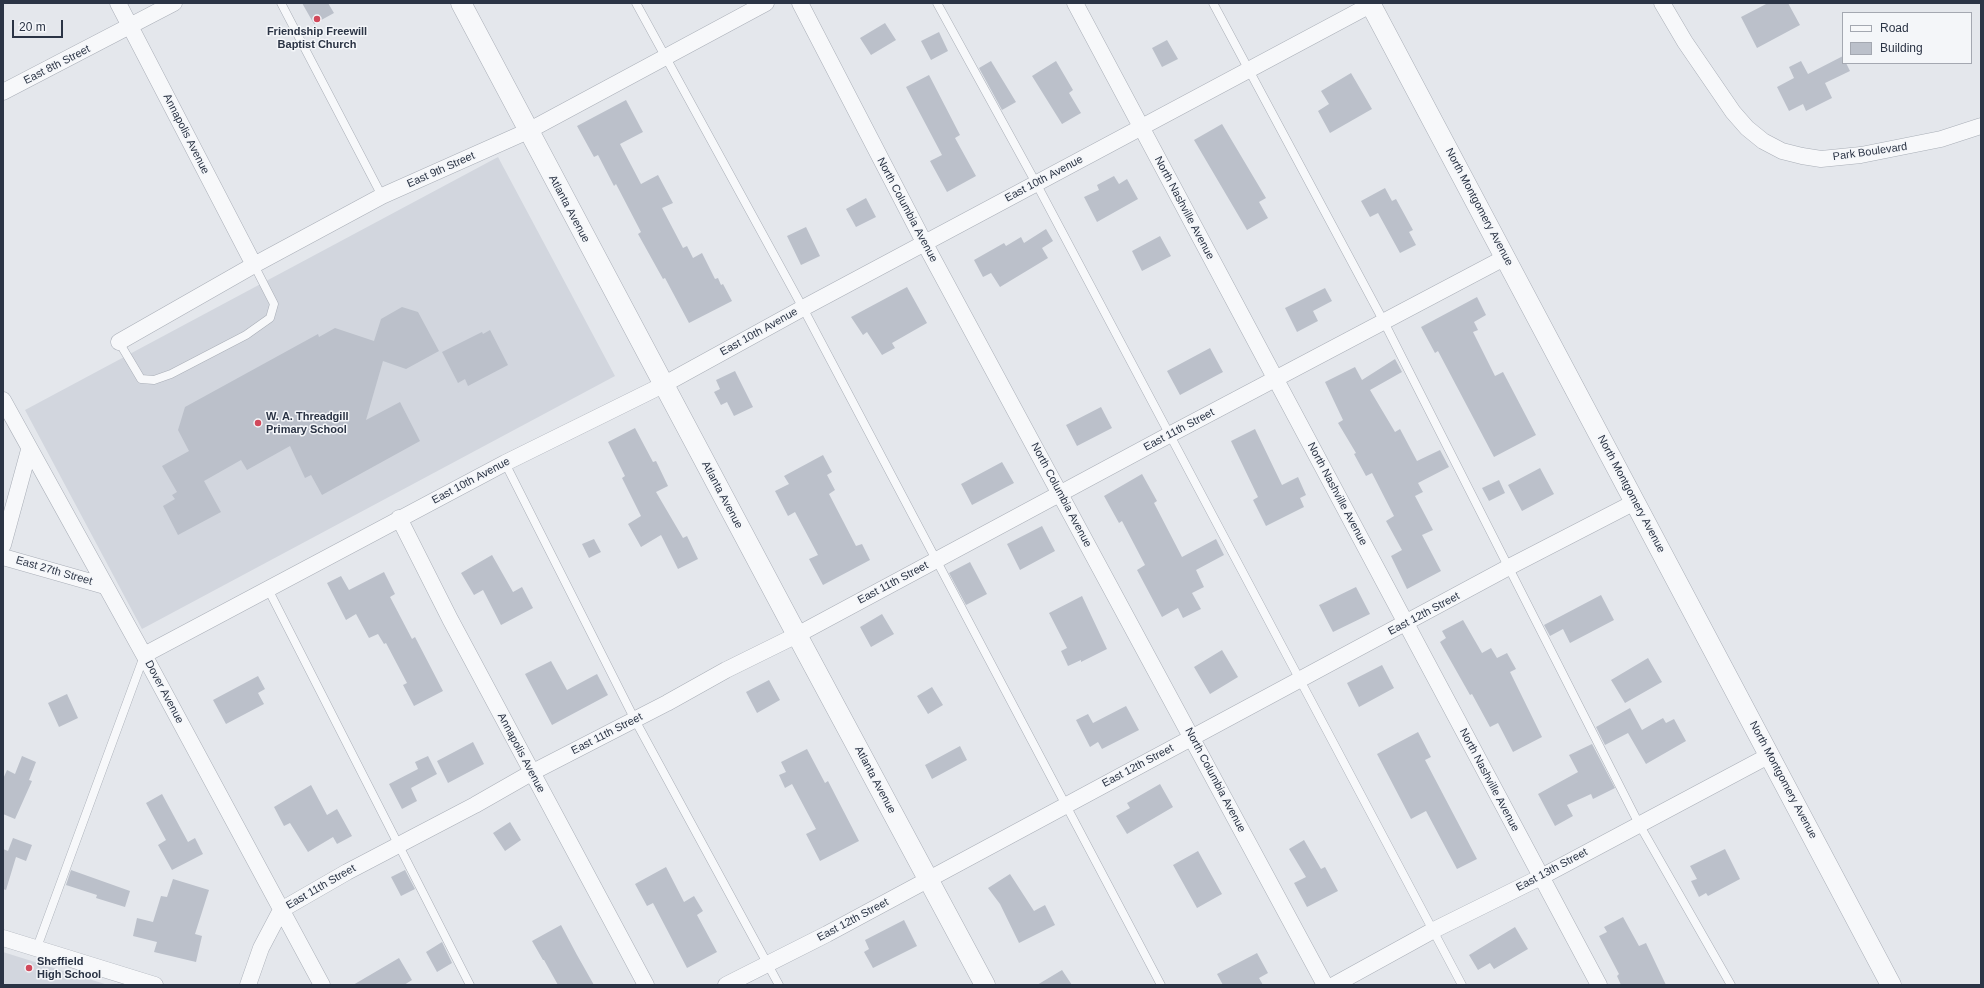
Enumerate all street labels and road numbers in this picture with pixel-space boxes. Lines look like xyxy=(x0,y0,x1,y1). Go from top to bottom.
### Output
street label: East 8th Street xyxy=(22,43,92,87)
street label: Annapolis Avenue xyxy=(160,92,212,176)
street label: Park Boulevard xyxy=(1832,140,1908,164)
street label: North Montgomery Avenue xyxy=(1442,146,1516,268)
street label: East 9th Street xyxy=(405,149,477,191)
street label: East 10th Avenue xyxy=(1003,153,1085,205)
street label: North Nashville Avenue xyxy=(1151,154,1217,262)
street label: North Columbia Avenue xyxy=(874,155,940,265)
street label: Atlanta Avenue xyxy=(546,173,592,245)
street label: East 10th Avenue xyxy=(718,305,800,359)
street label: East 11th Street xyxy=(1141,406,1217,454)
street label: North Montgomery Avenue xyxy=(1594,433,1668,555)
street label: North Columbia Avenue xyxy=(1028,440,1094,550)
street label: North Nashville Avenue xyxy=(1304,440,1370,548)
street label: East 10th Avenue xyxy=(430,455,512,507)
street label: Atlanta Avenue xyxy=(699,459,745,531)
street label: East 27th Street xyxy=(14,554,94,588)
street label: East 11th Street xyxy=(855,559,931,607)
street label: East 12th Street xyxy=(1386,590,1462,638)
street label: Dover Avenue xyxy=(142,658,186,726)
street label: East 11th Street xyxy=(569,710,645,758)
street label: Annapolis Avenue xyxy=(494,711,548,795)
street label: North Montgomery Avenue xyxy=(1746,719,1820,841)
street label: North Columbia Avenue xyxy=(1182,725,1248,835)
street label: North Nashville Avenue xyxy=(1456,726,1522,834)
street label: East 12th Street xyxy=(1100,742,1176,790)
street label: Atlanta Avenue xyxy=(852,744,898,816)
street label: East 13th Street xyxy=(1514,846,1590,894)
street label: East 11th Street xyxy=(284,862,358,912)
street label: East 12th Street xyxy=(815,896,891,944)

